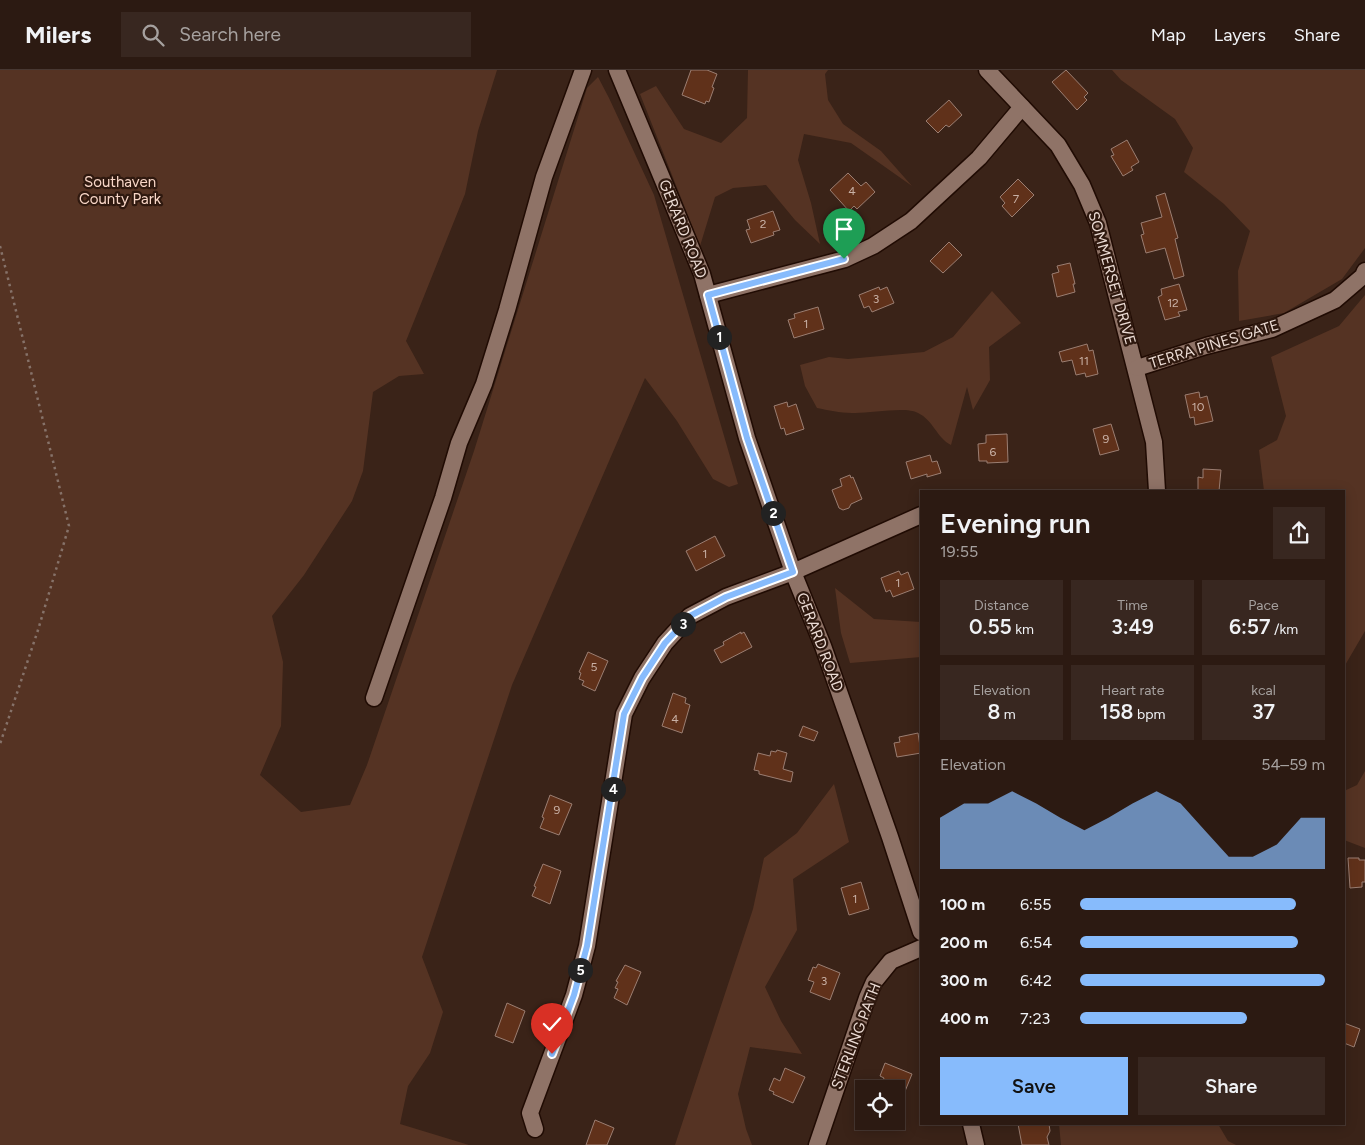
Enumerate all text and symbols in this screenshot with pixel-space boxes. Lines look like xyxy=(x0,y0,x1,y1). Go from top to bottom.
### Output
search box xyxy=(121,12,471,57)
text: Milers xyxy=(25,20,91,49)
icon: search xyxy=(139,21,167,49)
text: Search here xyxy=(179,23,281,46)
text: Map xyxy=(1151,24,1186,46)
text: Layers xyxy=(1214,24,1266,46)
text: Share xyxy=(1294,24,1340,46)
park label: Southaven County Park xyxy=(79,173,162,208)
street label: GERARD ROAD xyxy=(655,177,711,281)
house number: 4 xyxy=(848,184,856,198)
house number: 7 xyxy=(1013,192,1020,206)
pin xyxy=(823,208,865,259)
street label: SOMMERSET DRIVE xyxy=(1084,209,1140,347)
icon: arrive xyxy=(830,215,858,243)
house number: 2 xyxy=(760,217,766,231)
house number: 3 xyxy=(873,292,879,306)
house number: 12 xyxy=(1167,296,1179,310)
street label: TERRA PINES GATE xyxy=(1147,316,1281,372)
house number: 1 xyxy=(804,317,808,331)
pin: 1 xyxy=(706,324,732,350)
text: 1 xyxy=(717,329,722,346)
house number: 11 xyxy=(1079,354,1089,368)
house number: 10 xyxy=(1192,400,1205,414)
house number: 9 xyxy=(1103,432,1110,446)
house number: 6 xyxy=(990,445,997,459)
pin: 2 xyxy=(760,500,786,526)
text: 2 xyxy=(769,505,778,522)
text: Evening run xyxy=(940,506,1091,540)
button: share xyxy=(1273,507,1325,559)
text: 19:55 xyxy=(940,542,978,561)
house number: 1 xyxy=(703,547,707,561)
house number: 1 xyxy=(896,576,900,590)
street label: GERARD ROAD xyxy=(793,590,847,694)
text: Distance xyxy=(974,597,1029,614)
text: Time xyxy=(1117,597,1148,614)
text: Pace xyxy=(1248,597,1279,614)
pin: 3 xyxy=(670,612,696,636)
text: 0.55 xyxy=(969,614,1012,639)
text: 3:49 xyxy=(1111,614,1154,639)
text: 6:57 xyxy=(1229,614,1271,639)
text: 3 xyxy=(680,616,687,633)
text: km xyxy=(1012,621,1034,638)
text: /km xyxy=(1271,621,1298,638)
house number: 5 xyxy=(591,660,598,674)
text: Elevation xyxy=(973,682,1030,699)
text: Heart rate xyxy=(1101,682,1164,699)
text: kcal xyxy=(1251,682,1276,699)
text: 8 xyxy=(987,699,1000,724)
text: 158 xyxy=(1100,699,1133,724)
text: 37 xyxy=(1252,699,1275,724)
text: m xyxy=(1000,706,1016,723)
text: bpm xyxy=(1133,706,1165,723)
house number: 4 xyxy=(671,712,679,726)
text: Elevation xyxy=(940,755,1006,774)
text: 54–59 m xyxy=(1261,755,1325,774)
pin: 4 xyxy=(600,776,626,802)
text: 4 xyxy=(609,781,618,798)
house number: 9 xyxy=(554,803,561,817)
house number: 1 xyxy=(853,892,857,906)
text: 100 m xyxy=(940,895,985,914)
text: 6:55 xyxy=(1020,895,1052,914)
text: 200 m xyxy=(940,933,988,952)
text: 6:54 xyxy=(1020,933,1052,952)
pin: 5 xyxy=(568,958,592,982)
text: 5 xyxy=(576,962,585,979)
text: 300 m xyxy=(940,971,987,990)
text: 6:42 xyxy=(1020,971,1052,990)
house number: 3 xyxy=(821,974,827,988)
street label: STERLING PATH xyxy=(827,980,885,1092)
pin xyxy=(531,1003,573,1054)
text: 400 m xyxy=(940,1009,989,1028)
text: 7:23 xyxy=(1020,1009,1050,1028)
icon: check xyxy=(538,1010,566,1038)
button: Save xyxy=(940,1057,1128,1115)
button: Share xyxy=(1138,1057,1325,1115)
map controls xyxy=(855,1080,905,1130)
button: locate xyxy=(855,1080,905,1130)

